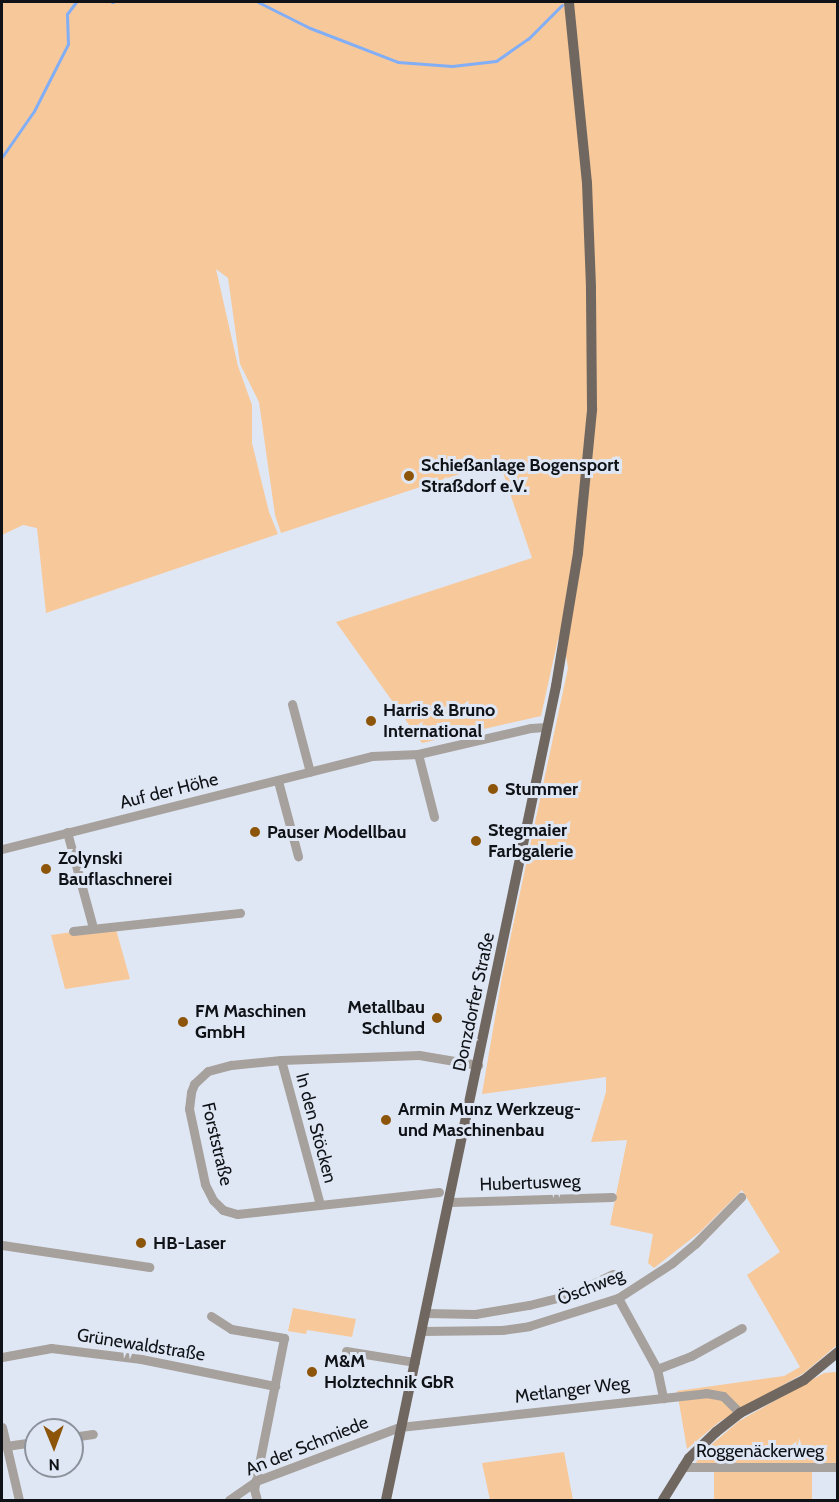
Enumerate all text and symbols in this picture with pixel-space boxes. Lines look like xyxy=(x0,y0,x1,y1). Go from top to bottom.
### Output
place label: Schießanlage Bogensport Straßdorf e.V. xyxy=(421,455,619,498)
marker: Schießanlage Bogensport Straßdorf e.V. xyxy=(402,469,416,483)
place label: Harris & Bruno International xyxy=(383,700,495,742)
marker: Harris & Bruno International xyxy=(364,714,378,728)
street label: Auf der Höhe xyxy=(118,768,220,814)
place label: Stummer xyxy=(505,778,578,800)
marker: Stummer xyxy=(486,782,500,796)
place label: Stegmaier Farbgalerie xyxy=(488,820,573,862)
place label: Pauser Modellbau xyxy=(267,821,406,843)
marker: Pauser Modellbau xyxy=(248,825,262,839)
marker: Stegmaier Farbgalerie xyxy=(469,834,483,848)
place label: Zolynski Bauflaschnerei xyxy=(58,848,172,890)
marker: Zolynski Bauflaschnerei xyxy=(39,862,53,876)
street label: Donzdorfer Straße xyxy=(449,931,499,1073)
place label: Metallbau Schlund xyxy=(347,997,425,1040)
place label: FM Maschinen GmbH xyxy=(195,1001,306,1044)
marker: Metallbau Schlund xyxy=(430,1011,444,1025)
marker: FM Maschinen GmbH xyxy=(176,1015,190,1029)
street label: In den Stöcken xyxy=(291,1071,341,1185)
place label: Armin Munz Werkzeug- und Maschinenbau xyxy=(398,1099,581,1142)
street label: Forststraße xyxy=(197,1100,237,1188)
marker: Armin Munz Werkzeug- und Maschinenbau xyxy=(379,1113,393,1127)
street label: Hubertusweg xyxy=(479,1170,581,1196)
place label: HB-Laser xyxy=(153,1232,226,1254)
marker: HB-Laser xyxy=(134,1236,148,1250)
street label: Öschweg xyxy=(554,1264,628,1310)
street label: Grünewaldstraße xyxy=(75,1324,207,1366)
place label: M&M Holztechnik GbR xyxy=(324,1351,454,1394)
marker: M&M Holztechnik GbR xyxy=(305,1365,319,1379)
street label: Metlanger Weg xyxy=(514,1372,630,1408)
street label: An der Schmiede xyxy=(242,1412,372,1480)
north arrow xyxy=(24,1418,84,1478)
street label: Roggenäckerweg xyxy=(696,1440,824,1462)
text: N xyxy=(48,1455,60,1474)

